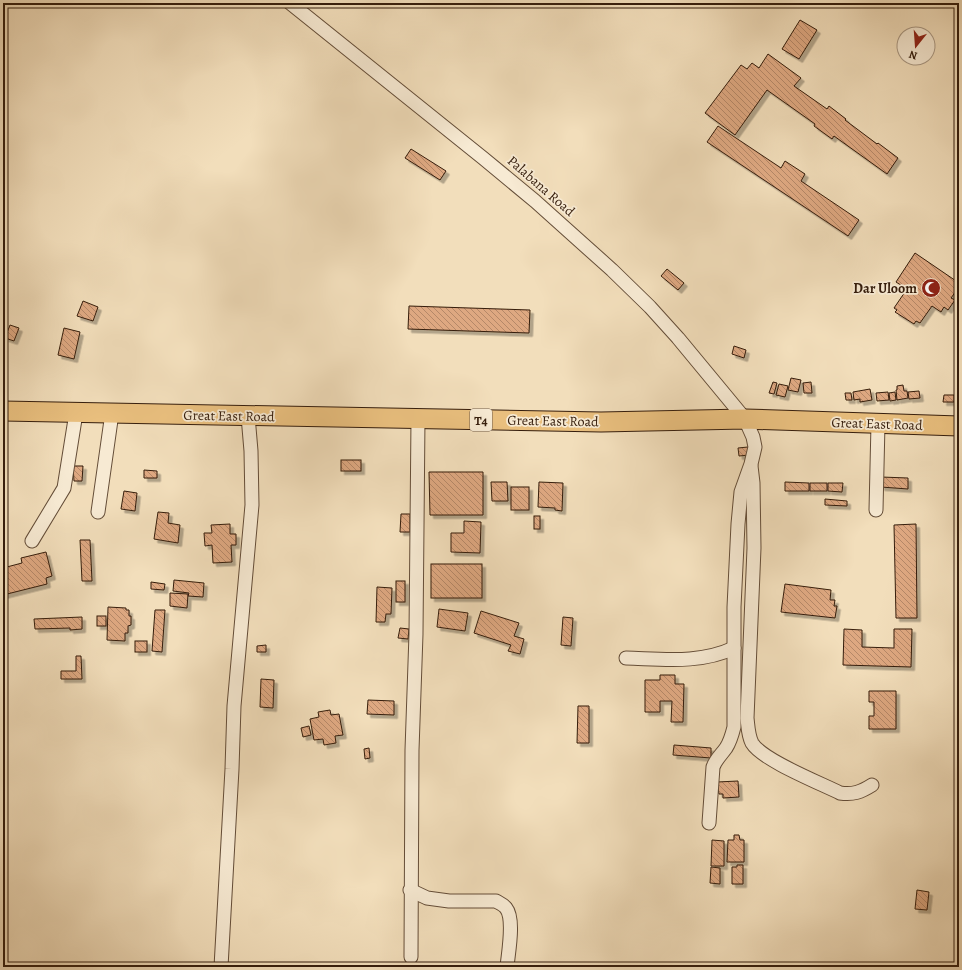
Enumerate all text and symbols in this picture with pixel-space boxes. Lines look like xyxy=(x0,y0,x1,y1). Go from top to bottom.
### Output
north arrow xyxy=(896,26,936,66)
text: N xyxy=(907,47,919,63)
street label: Palabana Road xyxy=(503,151,579,221)
mosque icon: Dar Uloom xyxy=(920,277,942,299)
place label: Dar Uloom xyxy=(853,279,917,298)
street label: Great East Road xyxy=(183,406,275,426)
road number: T4 xyxy=(470,409,492,431)
street label: Great East Road xyxy=(507,411,599,431)
street label: Great East Road xyxy=(831,413,923,435)

